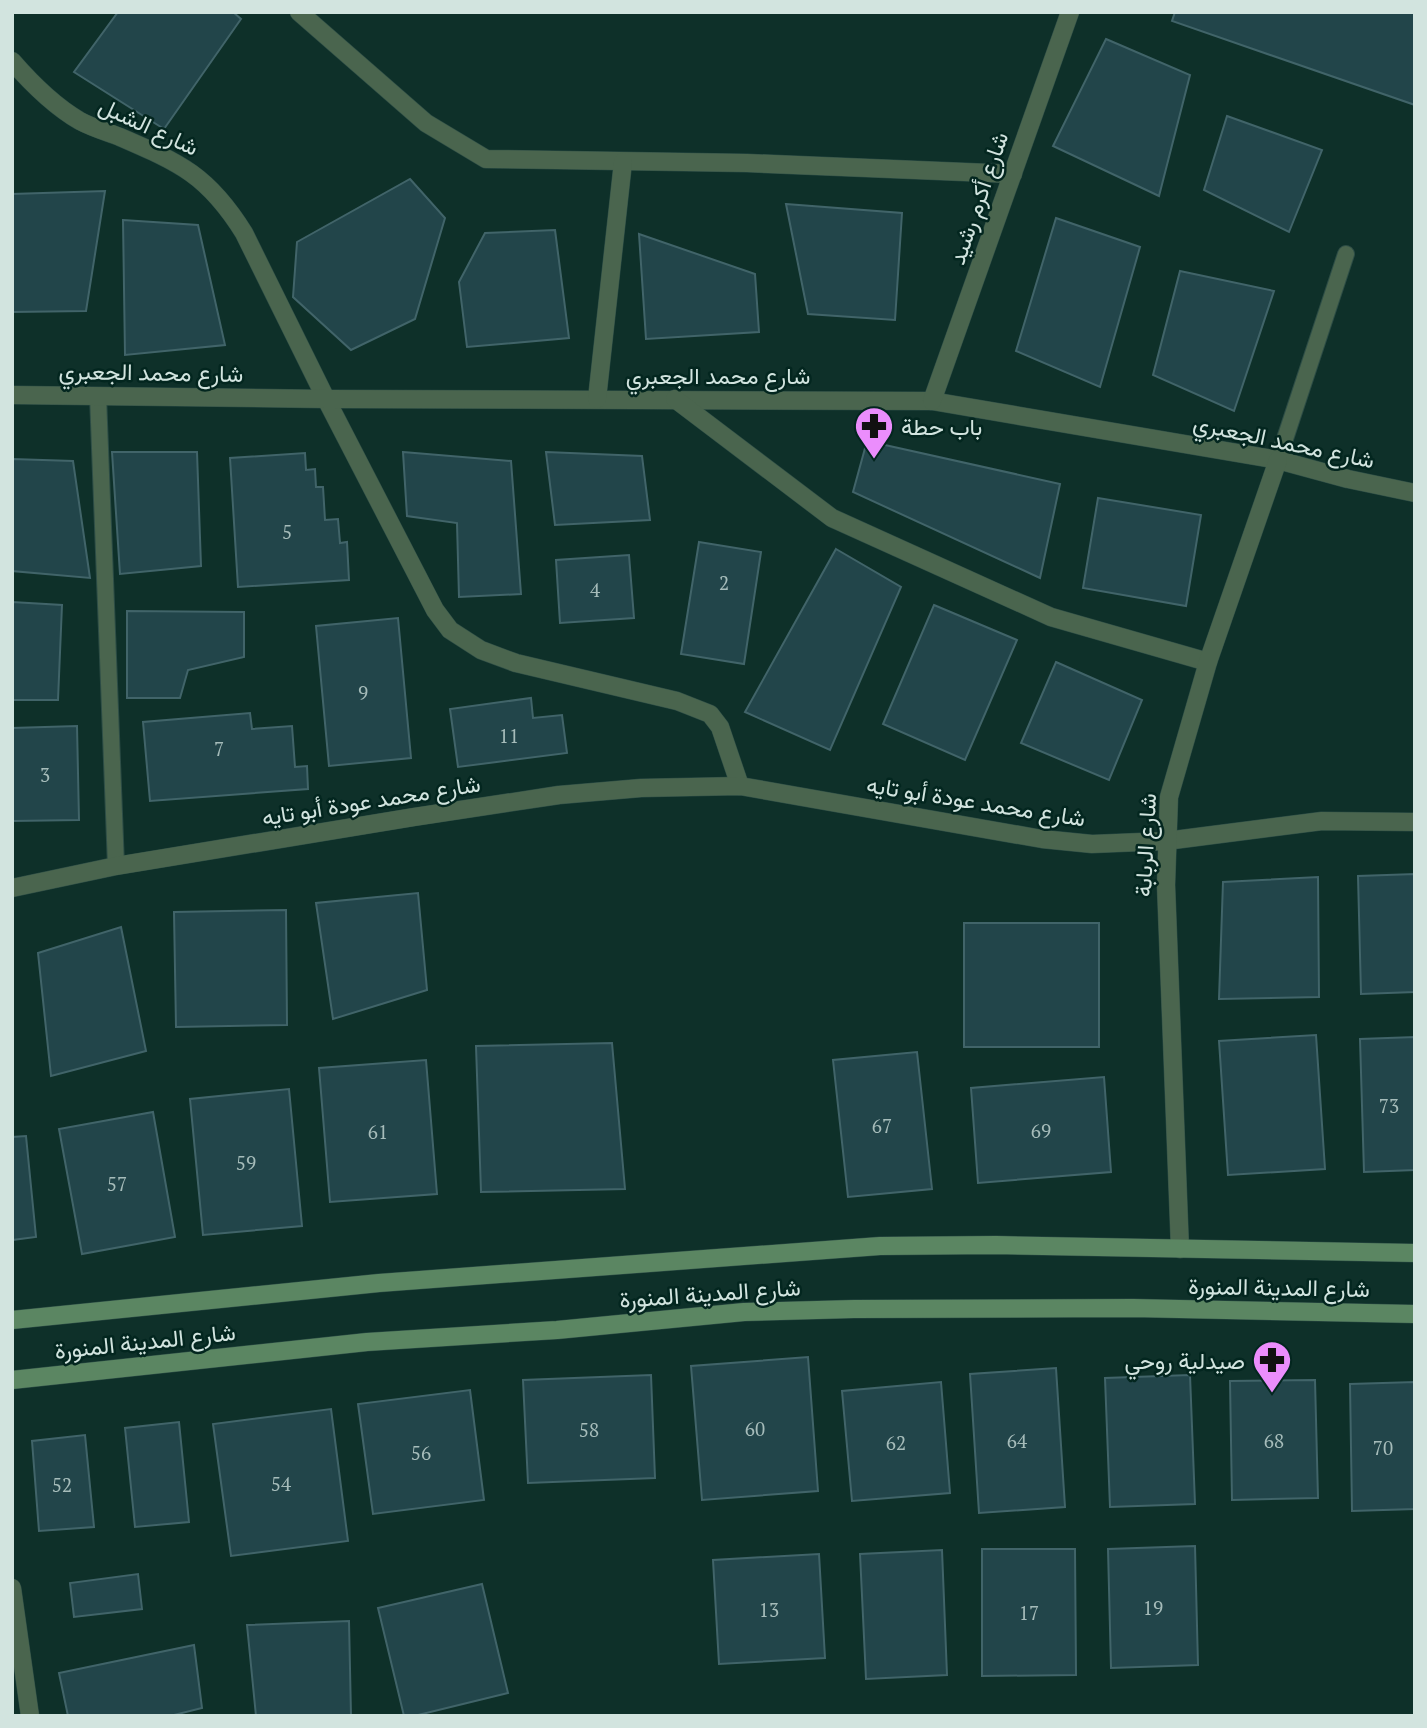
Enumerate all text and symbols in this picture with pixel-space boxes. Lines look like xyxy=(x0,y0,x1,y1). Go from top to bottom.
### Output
street label: شارع الشبل xyxy=(94,89,204,163)
street label: شارع أكرم رشيد xyxy=(941,127,1016,269)
street label: شارع محمد الجعبري xyxy=(58,355,244,393)
street label: شارع محمد الجعبري xyxy=(626,360,810,395)
pharmacy icon: باب حطة xyxy=(853,405,895,460)
street label: شارع محمد الجعبري xyxy=(1190,407,1378,479)
place label: باب حطة xyxy=(901,411,982,442)
house number: 5 xyxy=(282,519,292,544)
house number: 2 xyxy=(719,570,729,595)
house number: 4 xyxy=(590,577,601,602)
house number: 9 xyxy=(358,680,368,705)
house number: 11 xyxy=(499,723,519,748)
house number: 7 xyxy=(214,736,224,761)
house number: 3 xyxy=(40,762,50,787)
street label: شارع محمد عودة أبو تايه xyxy=(259,767,483,834)
street label: شارع محمد عودة أبو تايه xyxy=(864,768,1088,835)
street label: شارع الربابة xyxy=(1127,792,1164,898)
house number: 73 xyxy=(1379,1093,1399,1118)
house number: 67 xyxy=(872,1113,892,1138)
house number: 69 xyxy=(1031,1118,1051,1143)
house number: 61 xyxy=(368,1119,388,1144)
house number: 59 xyxy=(236,1150,256,1175)
house number: 57 xyxy=(107,1171,127,1196)
street label: شارع المدينة المنورة xyxy=(1188,1270,1370,1305)
street label: شارع المدينة المنورة xyxy=(618,1271,802,1316)
street label: شارع المدينة المنورة xyxy=(53,1316,237,1367)
pharmacy icon: صيدلية روحي xyxy=(1251,1339,1293,1394)
place label: صيدلية روحي xyxy=(1125,1345,1245,1380)
house number: 60 xyxy=(745,1416,765,1441)
house number: 58 xyxy=(579,1417,599,1442)
house number: 64 xyxy=(1007,1428,1028,1453)
house number: 68 xyxy=(1264,1428,1284,1453)
house number: 62 xyxy=(886,1430,906,1455)
house number: 70 xyxy=(1373,1435,1393,1460)
house number: 56 xyxy=(411,1440,431,1465)
house number: 54 xyxy=(271,1471,292,1496)
house number: 52 xyxy=(52,1472,72,1497)
house number: 19 xyxy=(1143,1595,1163,1620)
house number: 13 xyxy=(759,1597,779,1622)
house number: 17 xyxy=(1019,1600,1039,1625)

